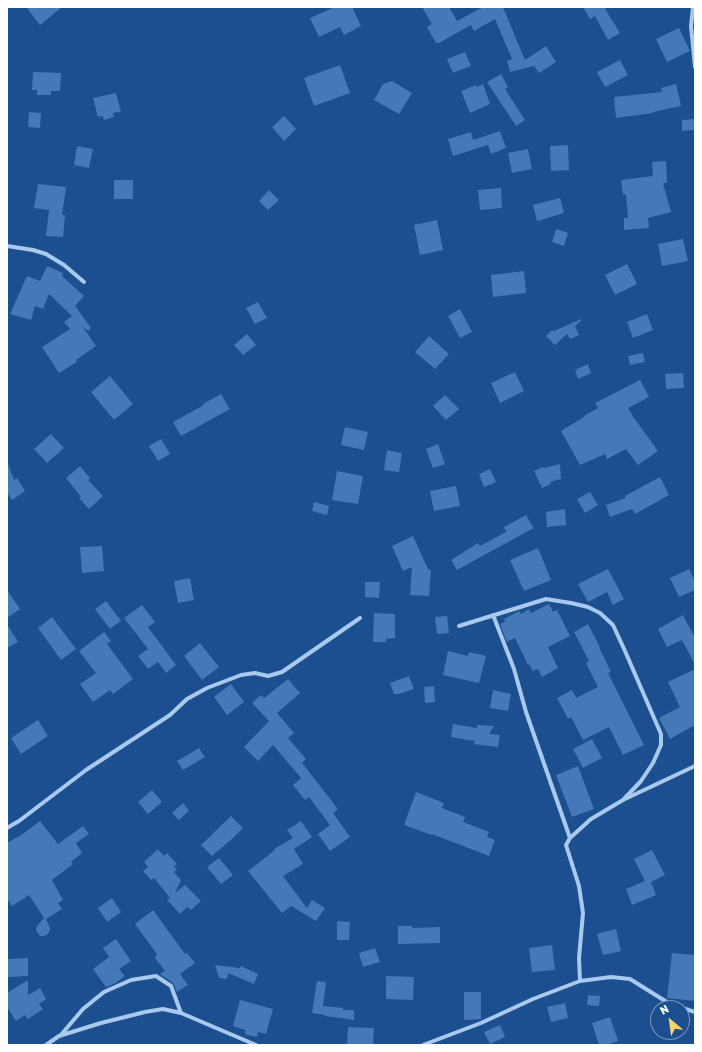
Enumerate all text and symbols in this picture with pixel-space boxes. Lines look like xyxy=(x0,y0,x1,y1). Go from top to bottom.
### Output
north arrow xyxy=(650,1000,690,1040)
text: N xyxy=(658,1002,671,1018)

